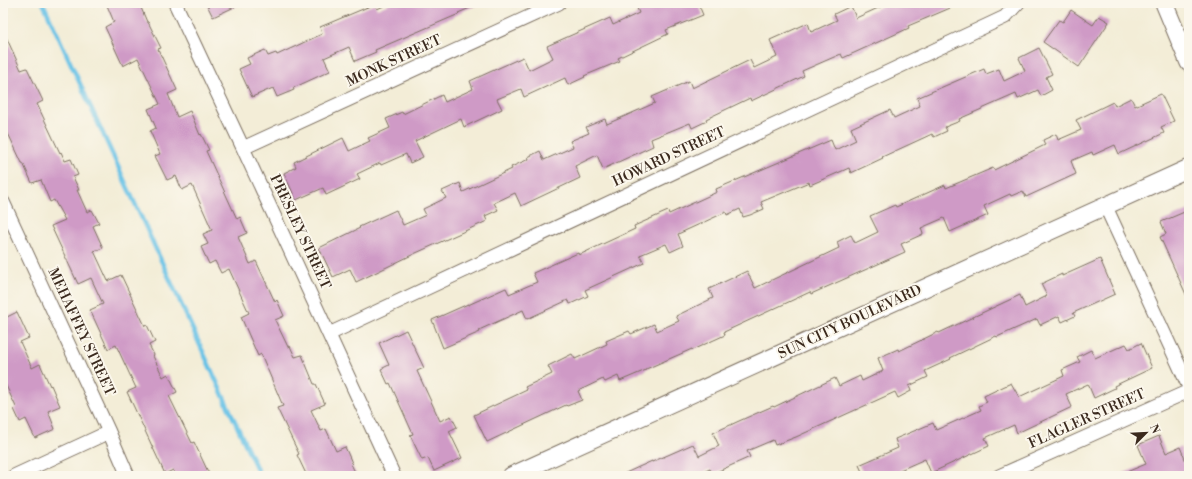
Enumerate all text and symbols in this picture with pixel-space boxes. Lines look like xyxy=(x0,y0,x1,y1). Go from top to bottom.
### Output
street label: MONK STREET xyxy=(343,31,445,91)
street label: HOWARD STREET xyxy=(610,123,728,191)
street label: PRESLEY STREET xyxy=(266,172,335,292)
street label: MEHAFFEY STREET xyxy=(43,265,119,399)
street label: SUN CITY BOULEVARD xyxy=(775,281,925,363)
street label: FLAGLER STREET xyxy=(1026,385,1148,453)
north arrow xyxy=(1126,413,1166,453)
text: N xyxy=(1146,423,1163,436)

